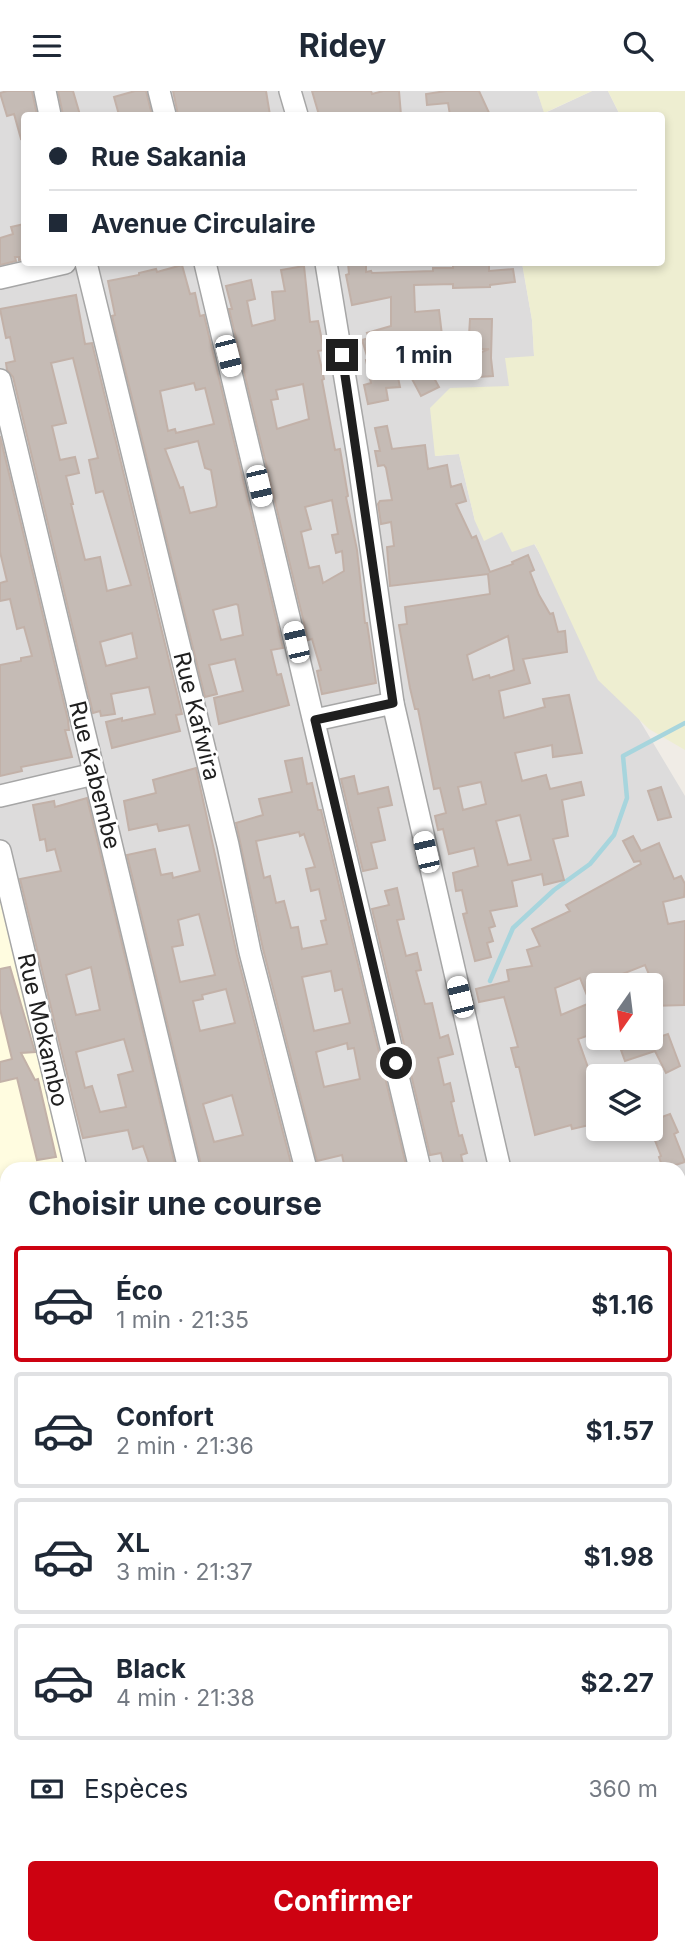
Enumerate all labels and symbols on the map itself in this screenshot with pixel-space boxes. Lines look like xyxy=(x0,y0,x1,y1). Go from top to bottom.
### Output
callout: 1 min xyxy=(366,331,482,379)
car xyxy=(213,333,244,379)
route end xyxy=(326,339,358,371)
car xyxy=(245,463,274,509)
car xyxy=(282,619,311,665)
street label: Rue Kafwira xyxy=(168,649,226,783)
street label: Rue Kabembe xyxy=(63,698,127,852)
car xyxy=(412,829,441,875)
street label: Rue Mokambo xyxy=(12,951,74,1109)
north arrow xyxy=(586,973,663,1050)
car xyxy=(445,974,476,1020)
route start xyxy=(380,1047,412,1079)

